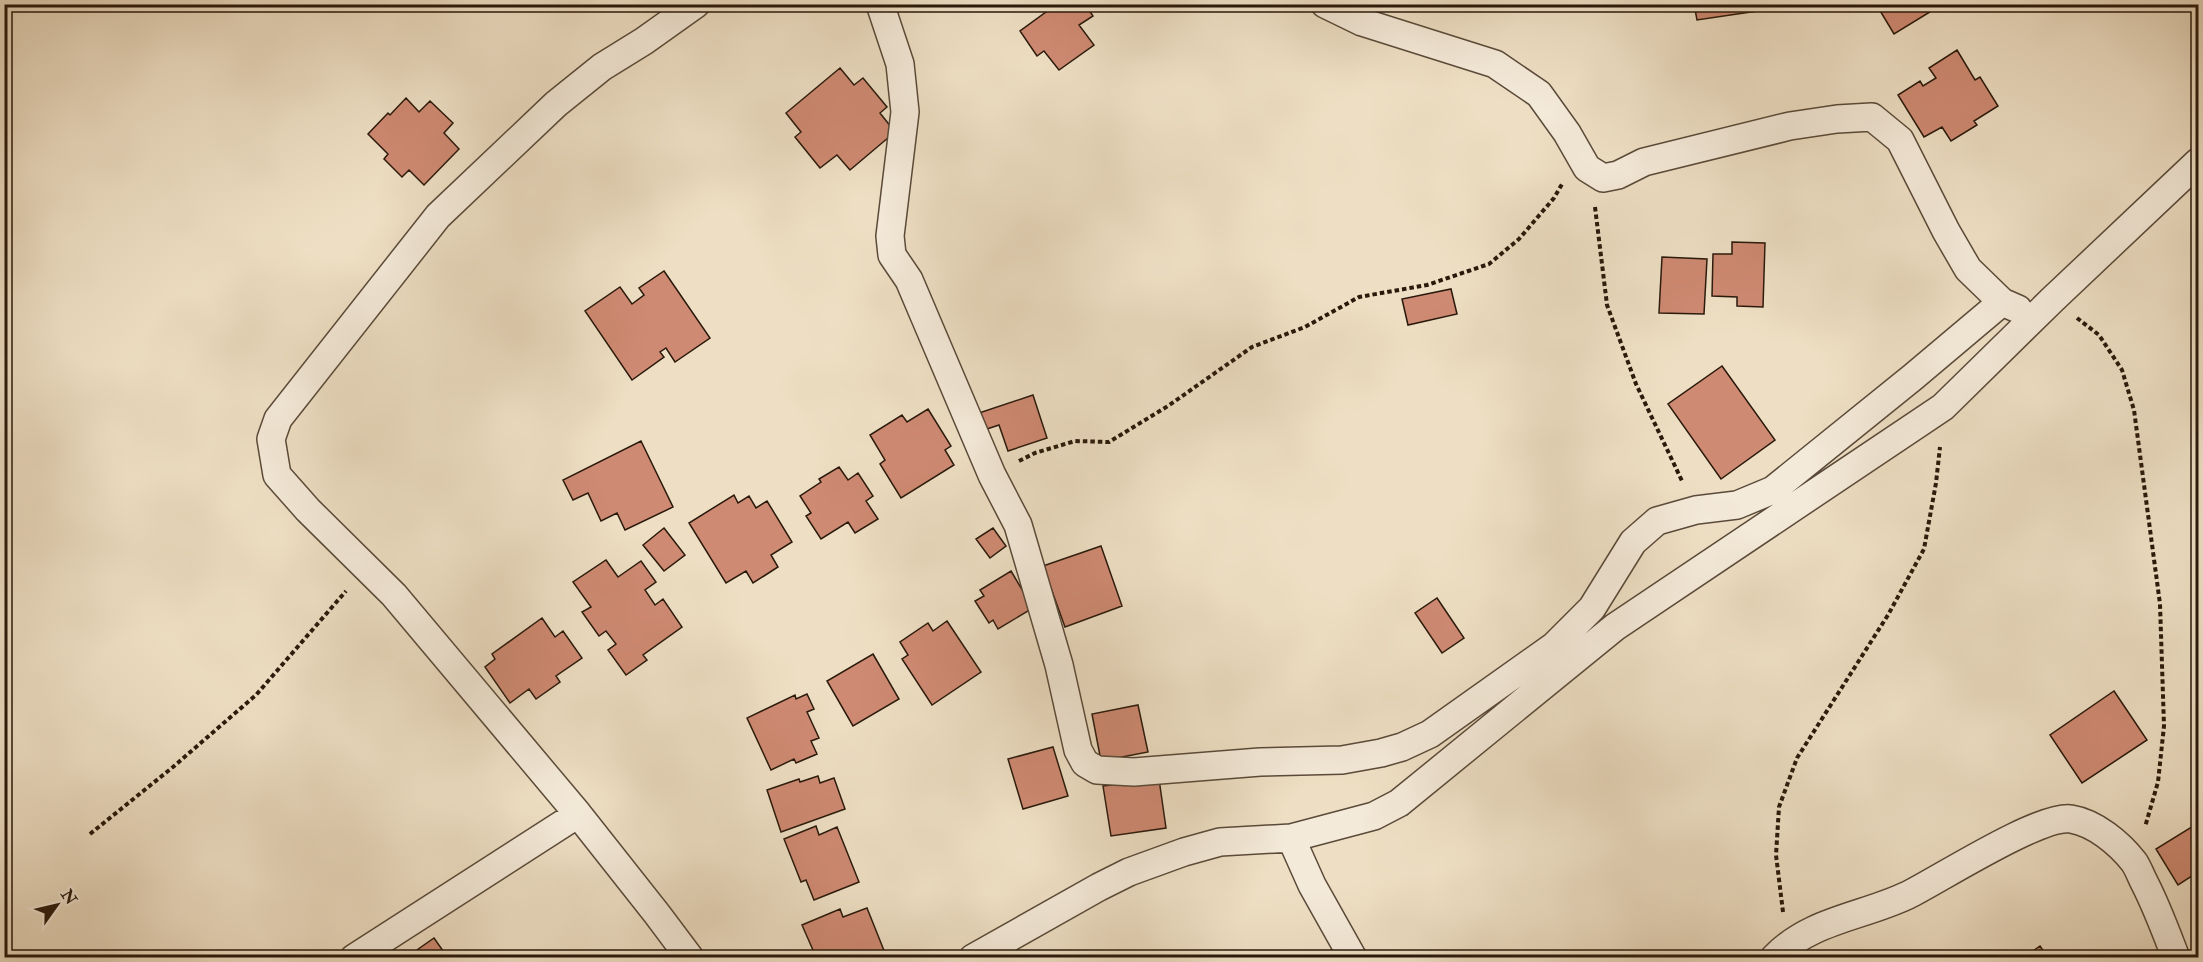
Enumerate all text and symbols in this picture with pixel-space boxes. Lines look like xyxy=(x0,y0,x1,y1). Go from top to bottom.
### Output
north arrow xyxy=(27,875,87,935)
text: N xyxy=(56,885,81,909)

